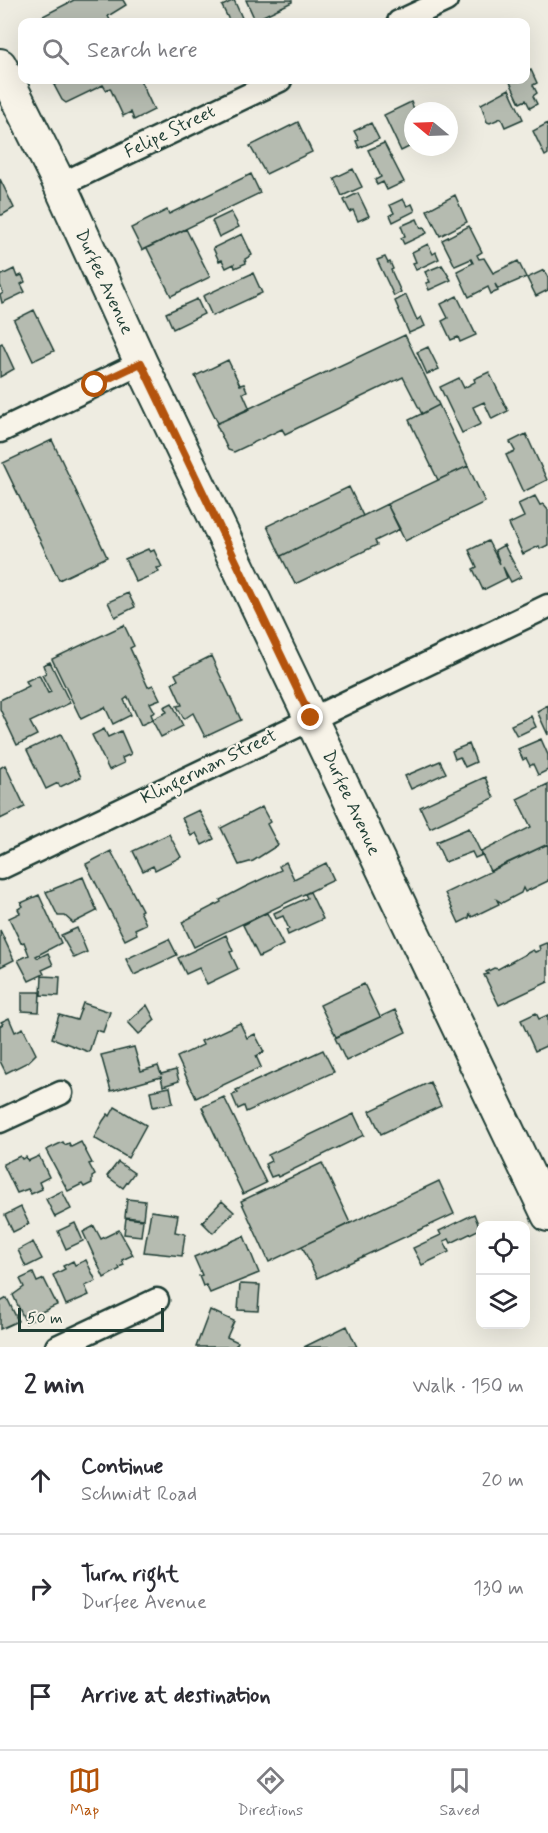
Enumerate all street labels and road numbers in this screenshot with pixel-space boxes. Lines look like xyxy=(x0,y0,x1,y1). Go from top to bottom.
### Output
street label: Felipe Street xyxy=(121,100,220,164)
street label: Durfee Avenue xyxy=(69,226,139,339)
street label: Klingerman Street xyxy=(137,724,282,812)
street label: Durfee Avenue xyxy=(316,747,386,860)

